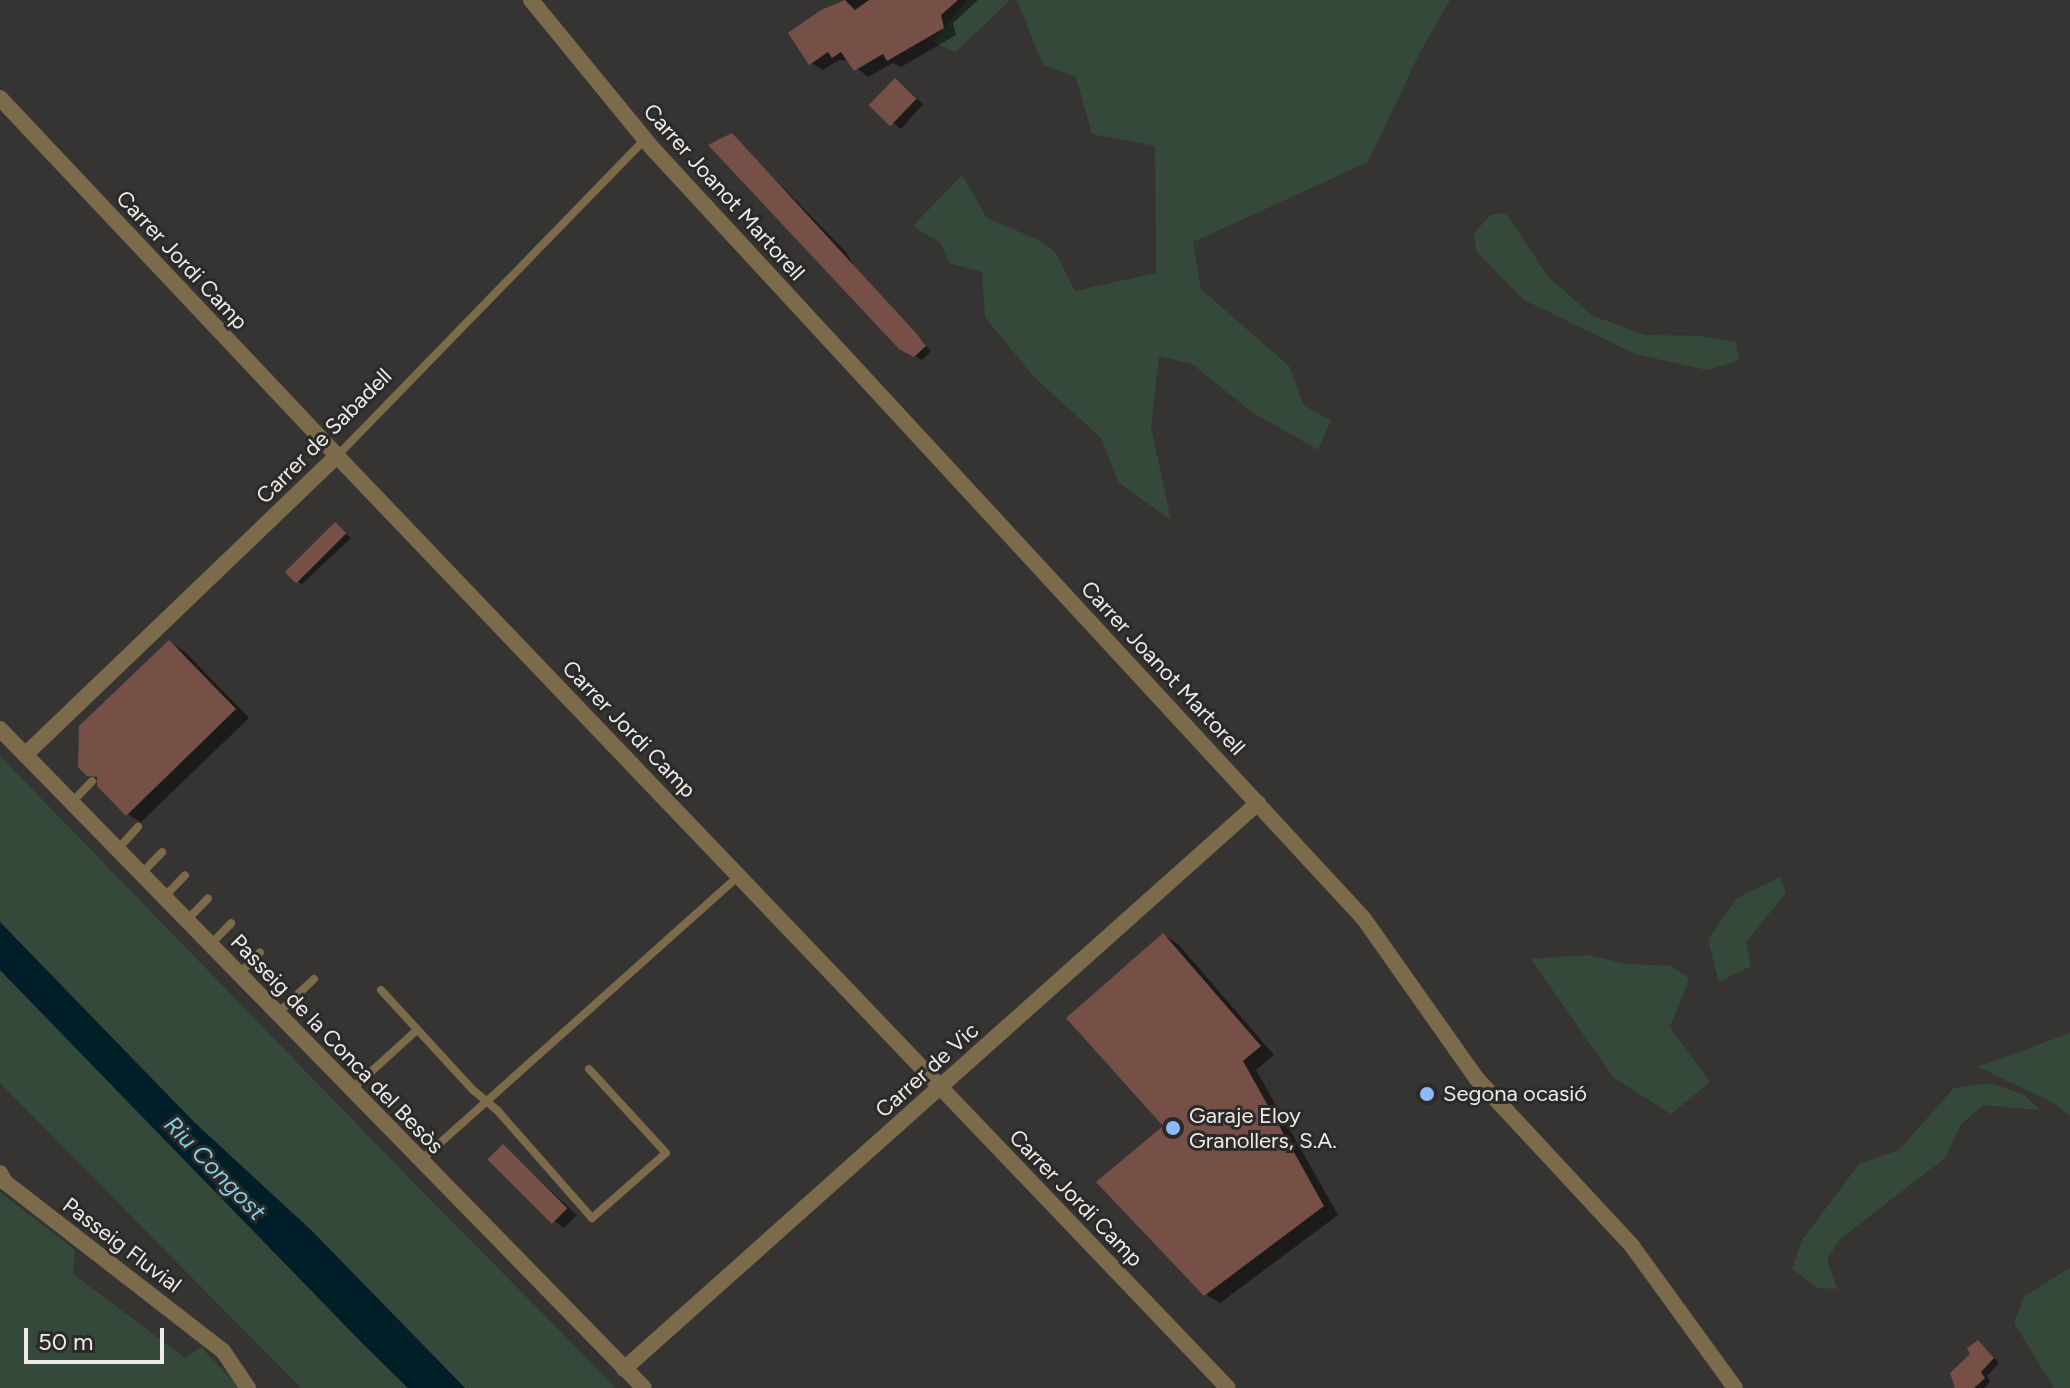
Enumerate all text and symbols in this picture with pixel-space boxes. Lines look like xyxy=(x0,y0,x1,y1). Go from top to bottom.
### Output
street label: Carrer Joanot Martorell xyxy=(638,98,810,286)
street label: Carrer Jordi Camp xyxy=(111,185,253,335)
street label: Carrer de Sabadell xyxy=(251,363,397,509)
street label: Carrer Joanot Martorell xyxy=(1075,575,1251,761)
street label: Carrer Jordi Camp xyxy=(557,655,701,803)
street label: Passeig de la Conca del Besòs xyxy=(225,929,449,1159)
street label: Carrer de Vic xyxy=(870,1017,984,1123)
place label: Segona ocasió xyxy=(1443,1081,1587,1107)
marker: Segona ocasió xyxy=(1418,1085,1436,1103)
place label: Garaje Eloy Granollers, S.A. xyxy=(1189,1102,1337,1154)
water label: Riu Congost xyxy=(158,1110,272,1226)
marker: Garaje Eloy Granollers, S.A. xyxy=(1164,1119,1182,1137)
street label: Carrer Jordi Camp xyxy=(1004,1124,1148,1272)
street label: Passeig Fluvial xyxy=(58,1192,186,1298)
scale bar xyxy=(28,1312,168,1362)
text: 50 m xyxy=(38,1327,94,1356)

